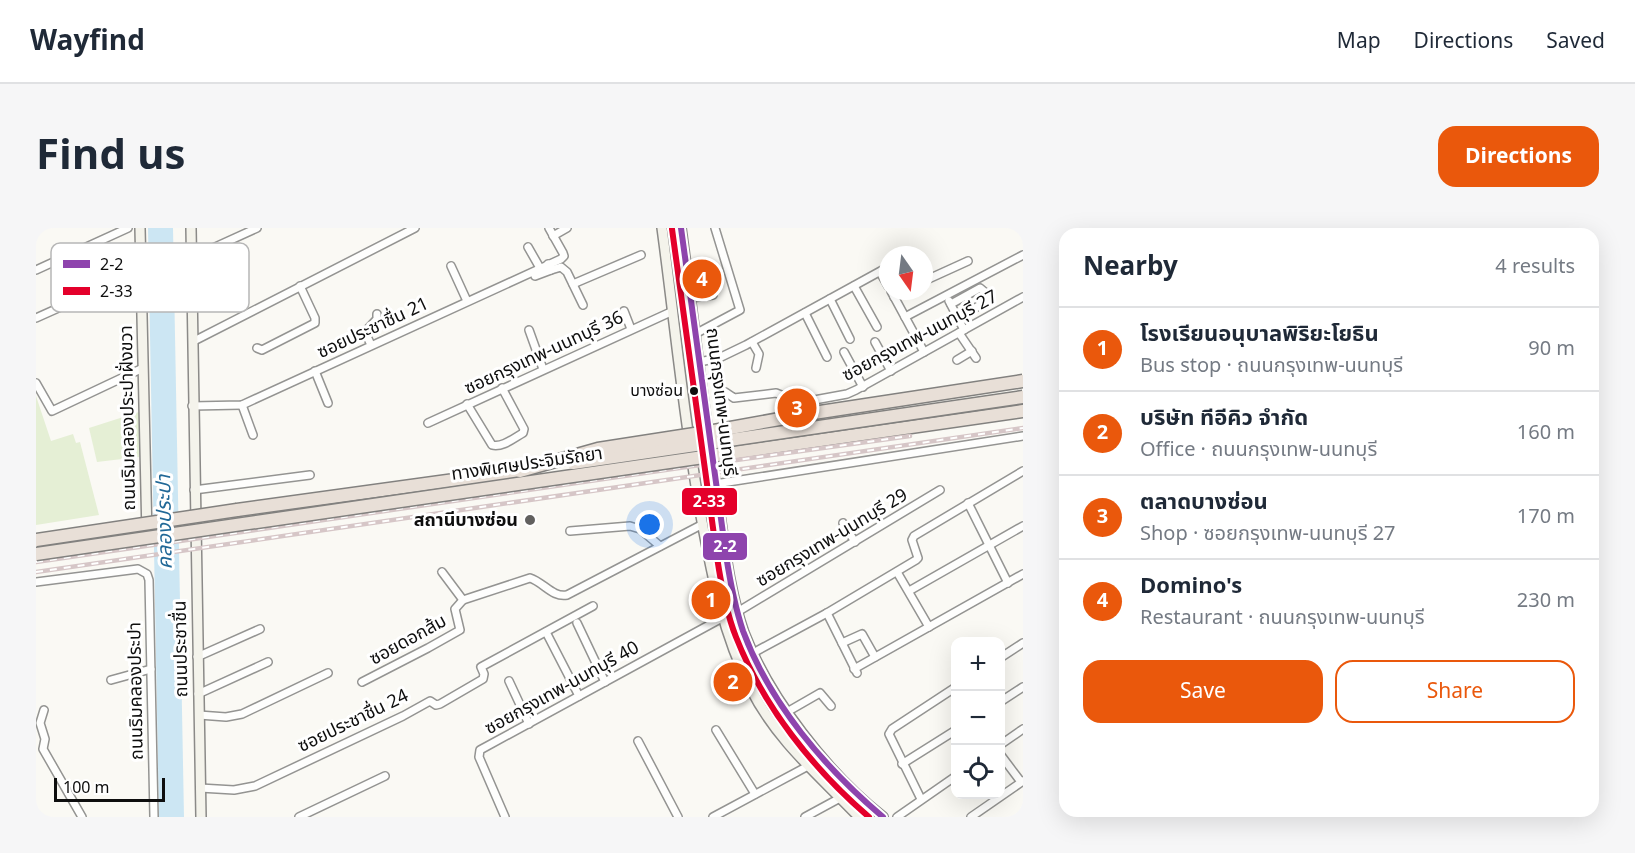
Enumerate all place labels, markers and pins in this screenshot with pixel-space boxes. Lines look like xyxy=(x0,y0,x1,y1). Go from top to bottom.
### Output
pin: 4 xyxy=(682,256,722,302)
place label: บางซ่อน xyxy=(630,379,683,403)
marker: บางซ่อน xyxy=(688,385,700,397)
pin: 3 xyxy=(778,386,816,430)
place label: สถานีบางซ่อน xyxy=(414,507,518,534)
marker: สถานีบางซ่อน xyxy=(523,513,537,527)
pin: 1 xyxy=(692,578,730,622)
pin: 2 xyxy=(714,660,752,704)

